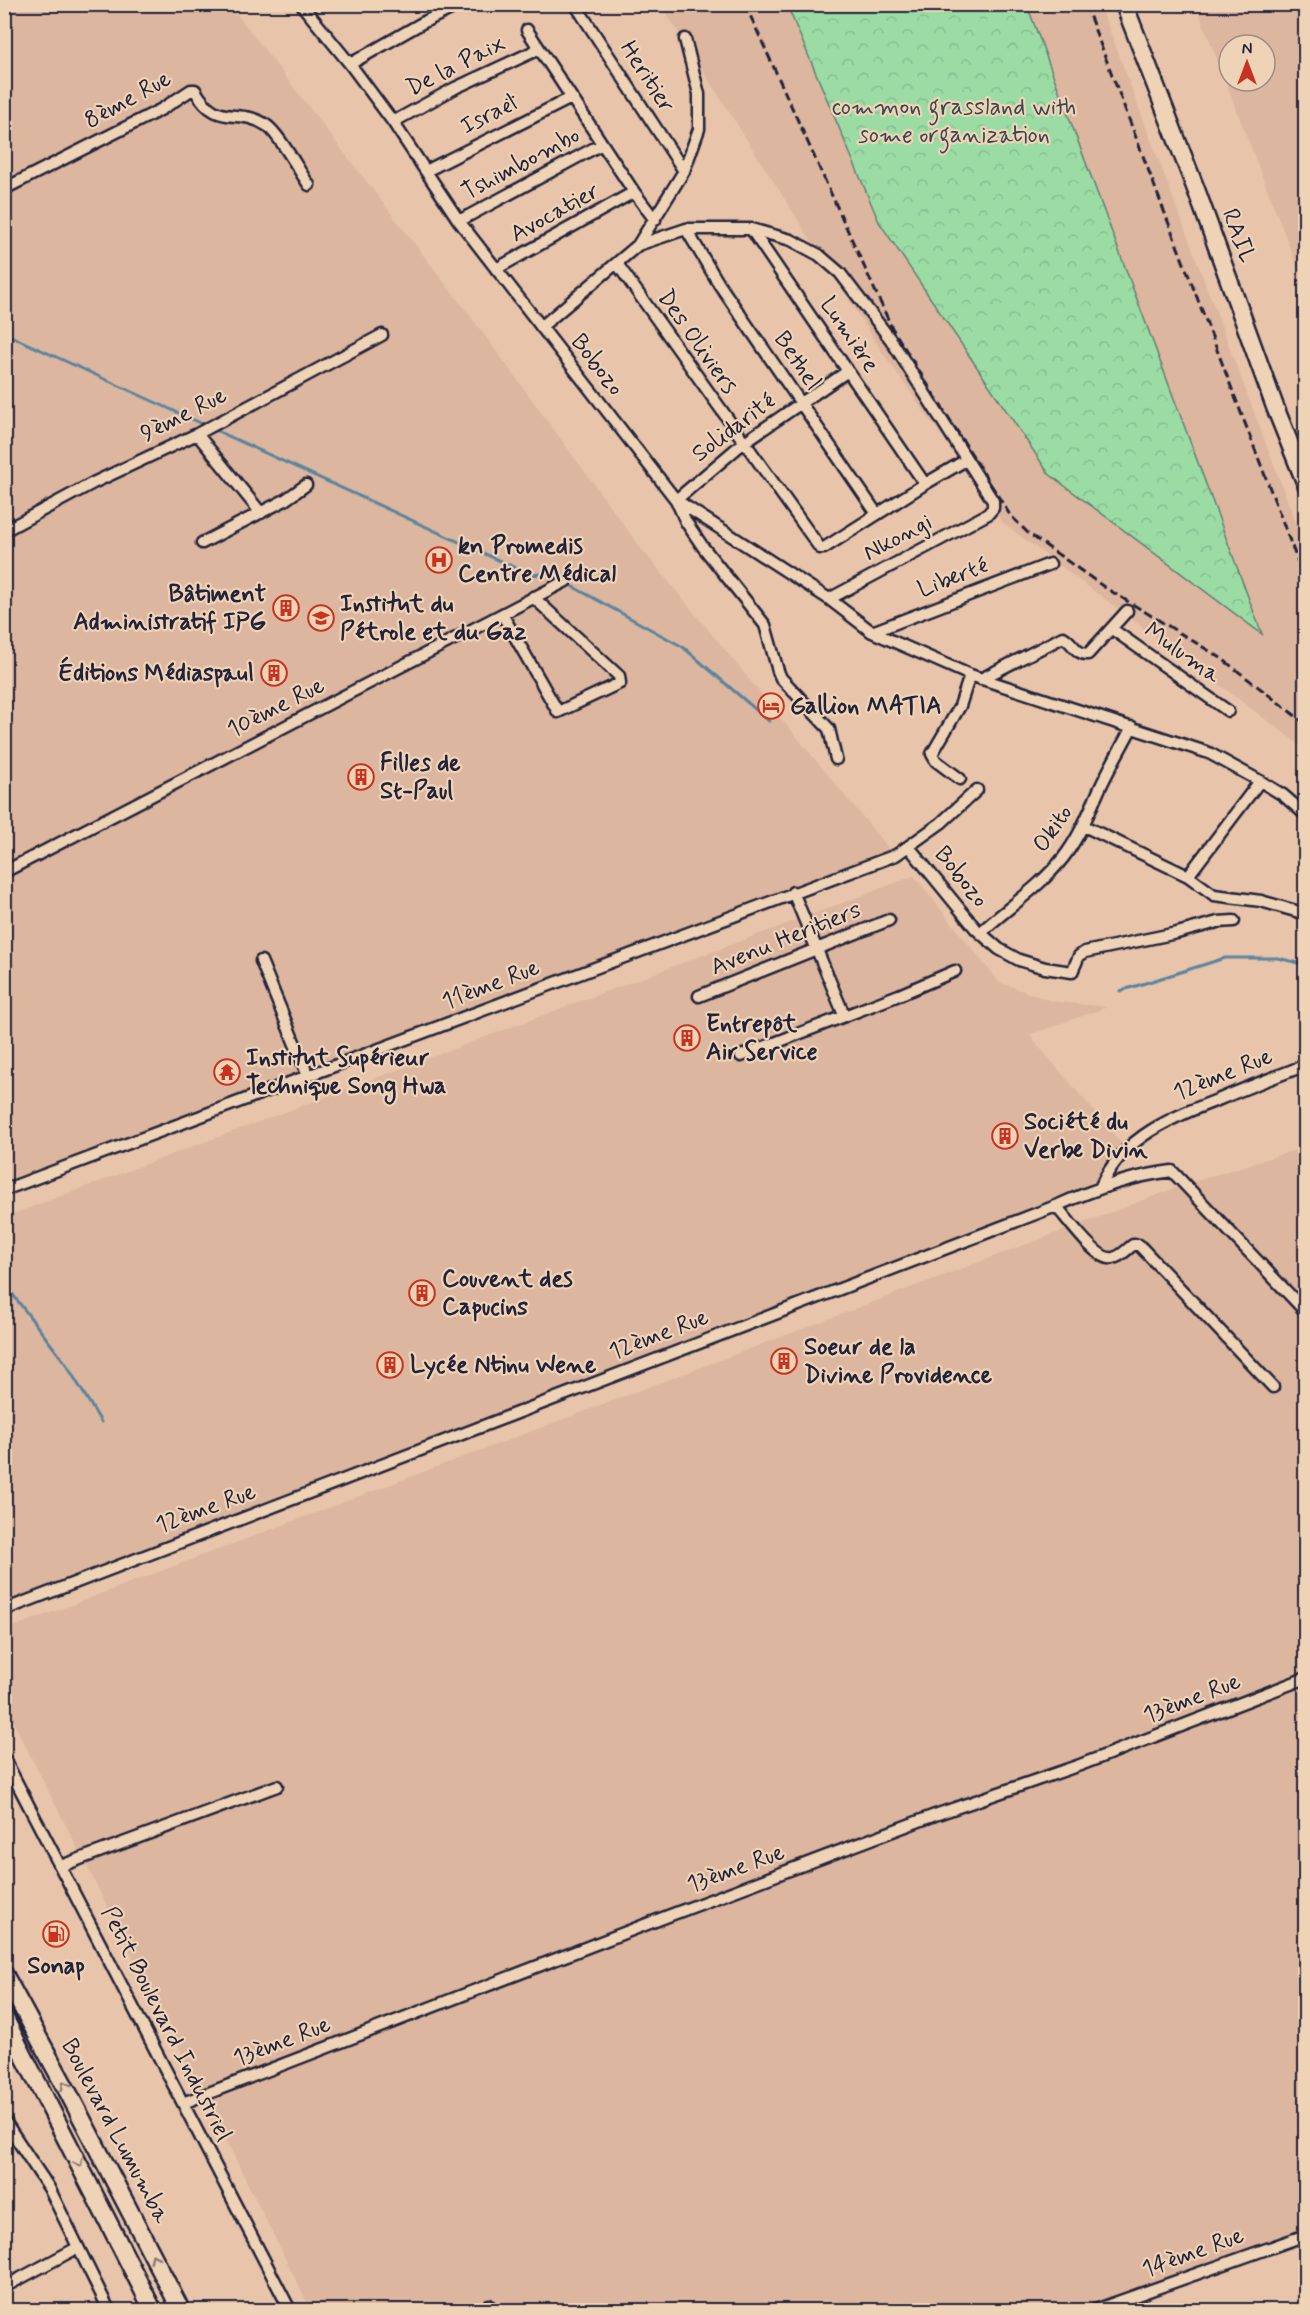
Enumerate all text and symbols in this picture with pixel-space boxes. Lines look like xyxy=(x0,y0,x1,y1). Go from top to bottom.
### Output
street label: De la Paix xyxy=(401,28,511,104)
north arrow xyxy=(1217,33,1277,93)
street label: Heritier xyxy=(612,35,682,119)
text: N xyxy=(1242,39,1252,60)
street label: 8ème Rue xyxy=(79,63,177,137)
street label: Israël xyxy=(455,87,524,142)
park label: common grassland with some organization xyxy=(832,92,1076,154)
street label: Tshimbombo xyxy=(457,120,585,208)
street label: Avocatier xyxy=(505,176,605,250)
street label: RAIL xyxy=(1214,204,1262,268)
street label: Des Oliviers xyxy=(650,284,744,400)
street label: Lumière xyxy=(812,291,886,379)
street label: Bethel xyxy=(766,325,828,397)
street label: Bobozo xyxy=(563,328,631,402)
street label: 9ème Rue xyxy=(136,380,232,450)
street label: Solidarité xyxy=(686,386,783,470)
street label: Nkongi xyxy=(858,507,938,569)
place label: kn Promedis Centre Médical xyxy=(458,531,616,590)
hospital icon: kn Promedis Centre Médical xyxy=(424,545,454,575)
street label: Liberté xyxy=(913,550,993,606)
place label: Bâtiment Administratif IPG xyxy=(73,579,267,638)
place label: Institut du Pétrole et du Gaz xyxy=(340,589,527,648)
building icon: Bâtiment Administratif IPG xyxy=(271,593,301,623)
school or university icon: Institut du Pétrole et du Gaz xyxy=(306,603,336,633)
street label: Muluma xyxy=(1138,615,1227,691)
place label: Éditions Médiaspaul xyxy=(59,656,254,689)
building icon: Éditions Médiaspaul xyxy=(259,658,289,688)
street label: 10ème Rue xyxy=(222,670,330,746)
hotel icon: Gallion MATIA xyxy=(756,691,786,721)
place label: Gallion MATIA xyxy=(790,691,942,722)
place label: Filles de St-Paul xyxy=(380,748,461,807)
building icon: Filles de St-Paul xyxy=(346,762,376,792)
street label: Okito xyxy=(1026,799,1080,859)
street label: Bobozo xyxy=(927,840,995,914)
street label: Avenu Heritiers xyxy=(706,895,866,983)
street label: 11ème Rue xyxy=(438,952,544,1018)
place label: Entrepôt Air Service xyxy=(706,1009,818,1068)
building icon: Entrepôt Air Service xyxy=(672,1023,702,1053)
street label: 12ème Rue xyxy=(1169,1041,1277,1109)
place label: Institut Supérieur Technique Song Hwa xyxy=(246,1043,446,1105)
temple icon: Institut Supérieur Technique Song Hwa xyxy=(212,1057,242,1087)
place label: Société du Verbe Divin xyxy=(1024,1107,1148,1166)
building icon: Société du Verbe Divin xyxy=(990,1121,1020,1151)
place label: Couvent des Capucins xyxy=(442,1264,573,1323)
building icon: Couvent des Capucins xyxy=(407,1278,437,1308)
street label: 12ème Rue xyxy=(605,1302,713,1368)
place label: Soeur de la Divine Providence xyxy=(804,1332,993,1391)
building icon: Soeur de la Divine Providence xyxy=(769,1346,799,1376)
building icon: Lycée Ntinu Wene xyxy=(375,1350,405,1380)
place label: Lycée Ntinu Wene xyxy=(410,1350,597,1381)
street label: 12ème Rue xyxy=(152,1477,260,1541)
street label: 13ème Rue xyxy=(1139,1666,1245,1732)
street label: 13ème Rue xyxy=(683,1837,789,1901)
street label: Petit Boulevard Industriel xyxy=(93,1901,239,2147)
fuel station icon: Sonap xyxy=(41,1919,71,1949)
place label: Sonap xyxy=(27,1951,85,1982)
street label: 13ème Rue xyxy=(229,2009,335,2075)
street label: Boulevard Lumumba xyxy=(53,2033,177,2229)
one-way arrow xyxy=(60,2080,72,2091)
one-way arrow xyxy=(72,2156,83,2167)
street label: 14ème Rue xyxy=(1138,2220,1248,2286)
one-way arrow xyxy=(150,2254,161,2265)

